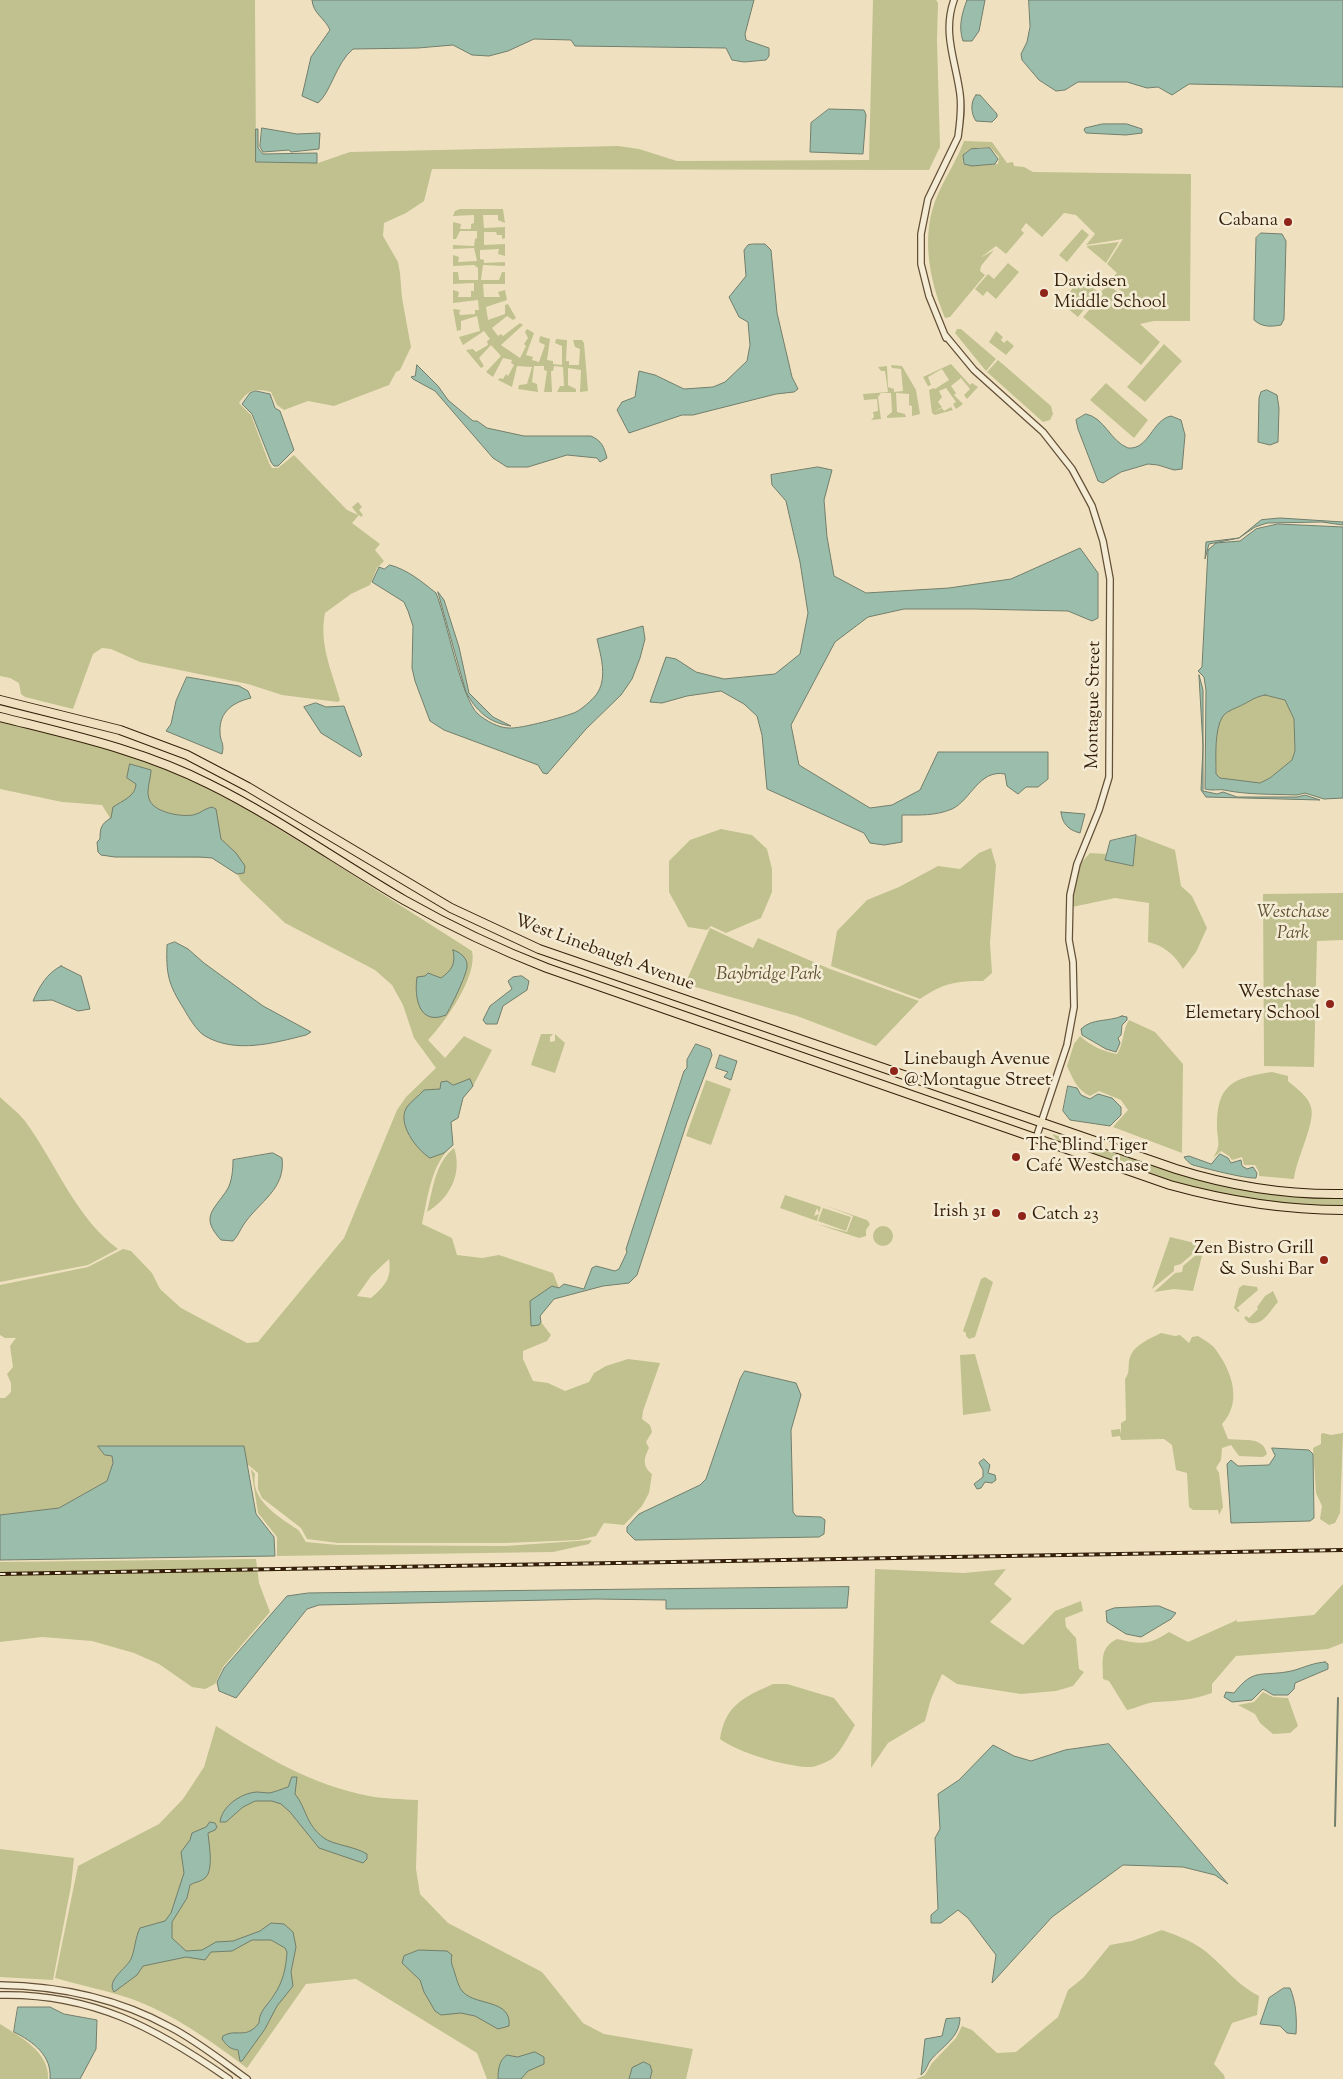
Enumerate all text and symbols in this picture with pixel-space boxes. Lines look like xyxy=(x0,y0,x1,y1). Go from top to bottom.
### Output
place label: Cabana xyxy=(1219,211,1278,233)
marker: Cabana xyxy=(1282,216,1294,228)
place label: Davidsen Middle School xyxy=(1054,272,1167,314)
marker: Davidsen Middle School xyxy=(1038,287,1050,299)
street label: Montague Street xyxy=(1083,641,1107,769)
park label: Westchase Park xyxy=(1257,903,1329,946)
street label: West Linebaugh Avenue xyxy=(511,911,697,997)
park label: Baybridge Park xyxy=(716,965,822,987)
place label: Westchase Elemetary School xyxy=(1185,983,1320,1026)
marker: Westchase Elemetary School xyxy=(1324,998,1336,1010)
place label: Linebaugh Avenue @ Montague Street xyxy=(904,1050,1051,1092)
marker: Linebaugh Avenue @ Montague Street xyxy=(888,1065,900,1077)
place label: The Blind Tiger Café Westchase xyxy=(1026,1136,1149,1178)
marker: The Blind Tiger Café Westchase xyxy=(1010,1151,1022,1163)
place label: Irish 31 xyxy=(933,1202,986,1224)
place label: Catch 23 xyxy=(1032,1205,1099,1227)
marker: Irish 31 xyxy=(990,1207,1002,1219)
marker: Catch 23 xyxy=(1016,1210,1028,1222)
place label: Zen Bistro Grill & Sushi Bar xyxy=(1194,1239,1314,1282)
marker: Zen Bistro Grill & Sushi Bar xyxy=(1318,1254,1330,1266)

